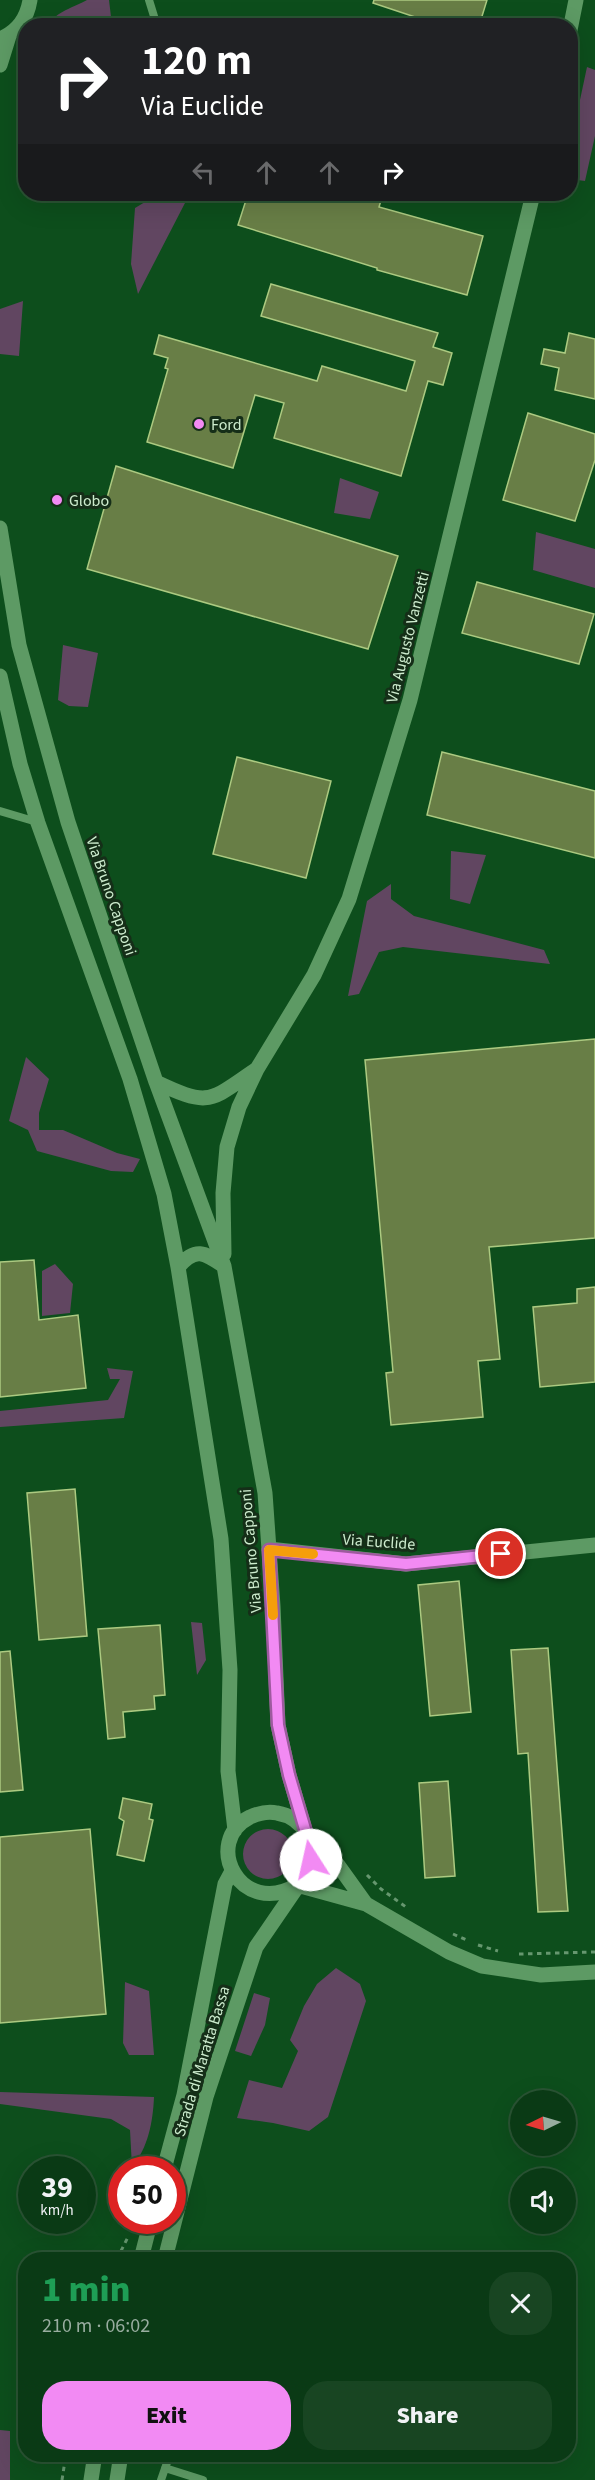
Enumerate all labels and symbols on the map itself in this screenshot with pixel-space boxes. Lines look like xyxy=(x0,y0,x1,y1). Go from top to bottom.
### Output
place label: Ford xyxy=(211,414,242,436)
marker: Ford xyxy=(192,417,206,431)
place label: Globo xyxy=(69,490,109,512)
marker: Globo xyxy=(50,493,64,507)
street label: Via Augusto Vanzetti xyxy=(381,569,435,705)
street label: Via Bruno Capponi xyxy=(80,834,142,959)
street label: Via Bruno Capponi xyxy=(235,1488,267,1614)
street label: Via Euclide xyxy=(342,1528,416,1556)
pin xyxy=(475,1528,526,1579)
position arrow xyxy=(279,1828,343,1892)
street label: Strada di Maratta Bassa xyxy=(169,1983,235,2139)
north arrow xyxy=(510,2090,576,2156)
speed limit sign: 50 xyxy=(108,2156,186,2234)

